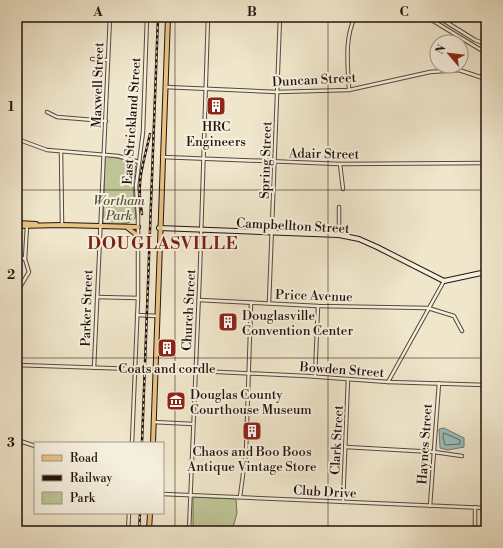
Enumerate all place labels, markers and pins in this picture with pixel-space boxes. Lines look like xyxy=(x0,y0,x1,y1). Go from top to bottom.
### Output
building icon: HRC Engineers xyxy=(205,95,227,117)
place label: HRC Engineers xyxy=(186,119,246,150)
place label: Douglasville Convention Center xyxy=(242,308,353,339)
building icon: Douglasville Convention Center xyxy=(217,311,239,333)
building icon: Coats and cordle xyxy=(156,337,178,359)
place label: Coats and cordle xyxy=(118,361,216,377)
place label: Douglas County Courthouse Museum xyxy=(190,387,312,418)
museum icon: Douglas County Courthouse Museum xyxy=(165,390,187,412)
building icon: Chaos and Boo Boos Antique Vintage Store xyxy=(241,420,263,442)
place label: Chaos and Boo Boos Antique Vintage Store xyxy=(186,444,317,475)

